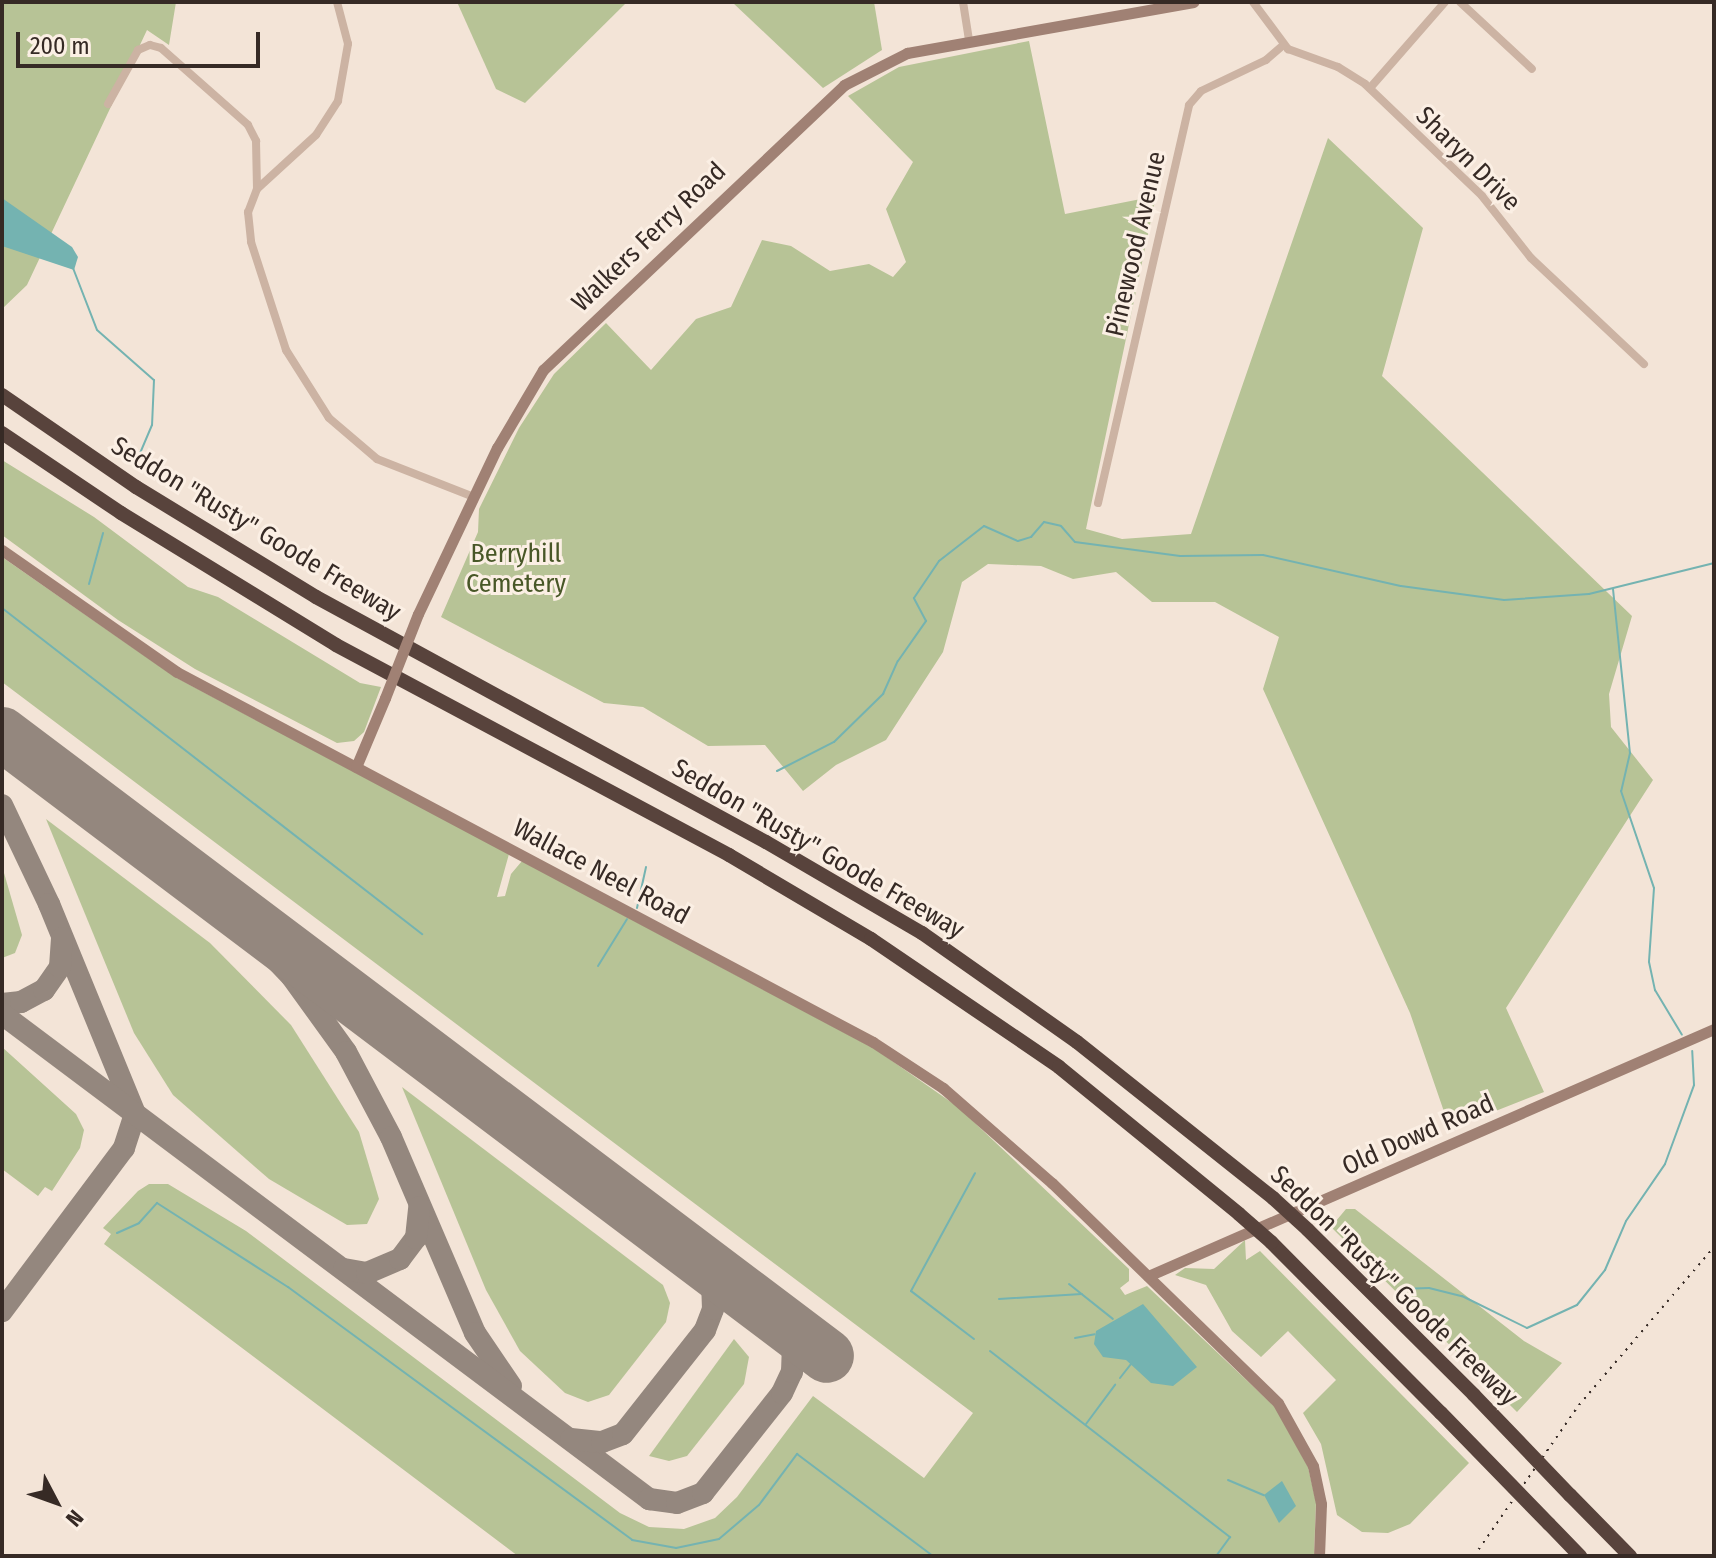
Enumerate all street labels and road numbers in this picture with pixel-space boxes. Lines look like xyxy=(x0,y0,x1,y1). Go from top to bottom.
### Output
street label: Sharyn Drive xyxy=(1409,100,1527,218)
street label: Pinewood Avenue xyxy=(1100,148,1172,340)
street label: Walkers Ferry Road xyxy=(566,156,732,318)
street label: Seddon "Rusty" Goode Freeway xyxy=(106,430,406,628)
street label: Seddon "Rusty" Goode Freeway xyxy=(666,752,970,946)
street label: Wallace Neel Road xyxy=(507,812,695,932)
street label: Old Dowd Road xyxy=(1337,1088,1499,1182)
street label: Seddon "Rusty" Goode Freeway xyxy=(1264,1159,1524,1413)

